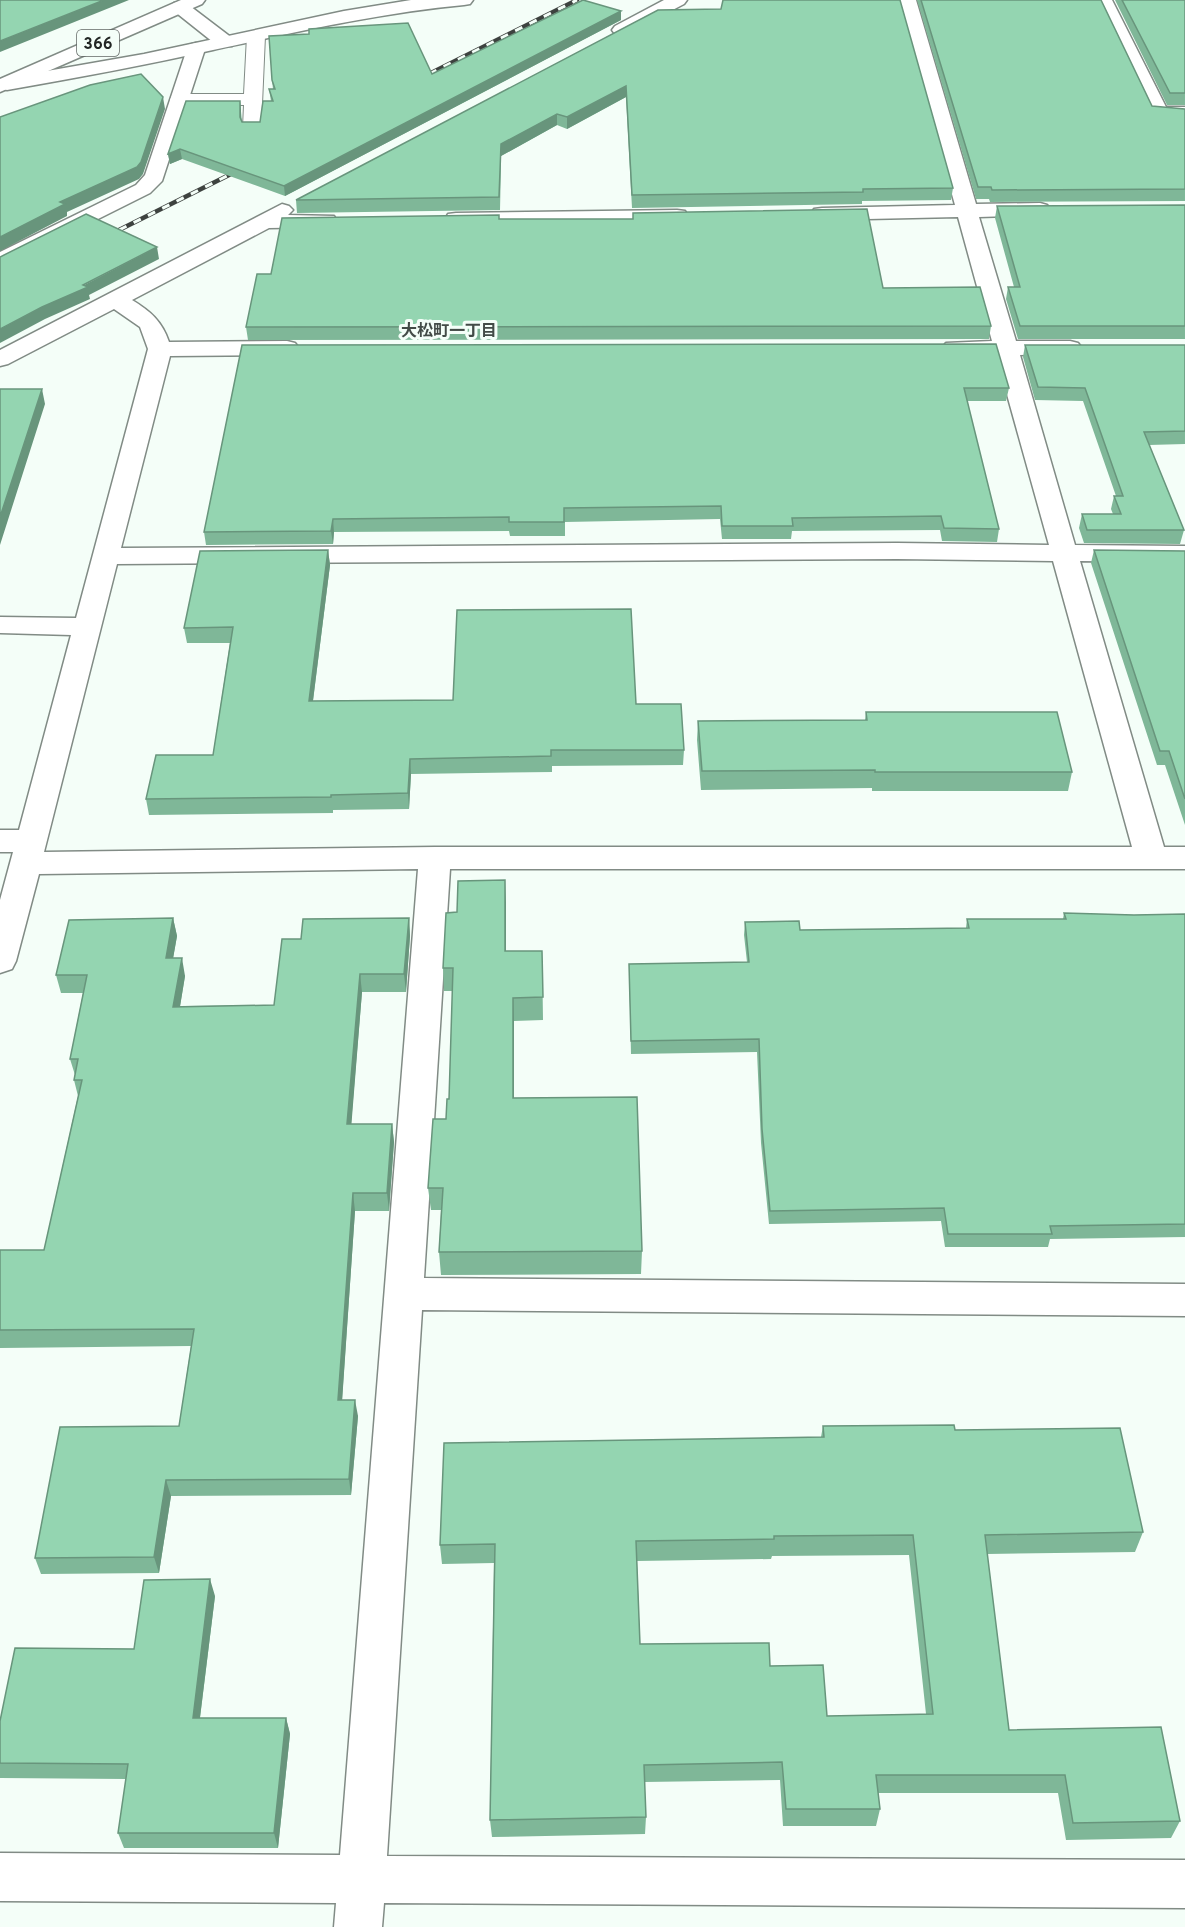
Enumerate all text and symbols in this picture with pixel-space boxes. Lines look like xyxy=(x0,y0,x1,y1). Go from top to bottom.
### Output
road number: 366 xyxy=(77,30,119,56)
district label: 大松町一丁目 xyxy=(401,322,497,342)

